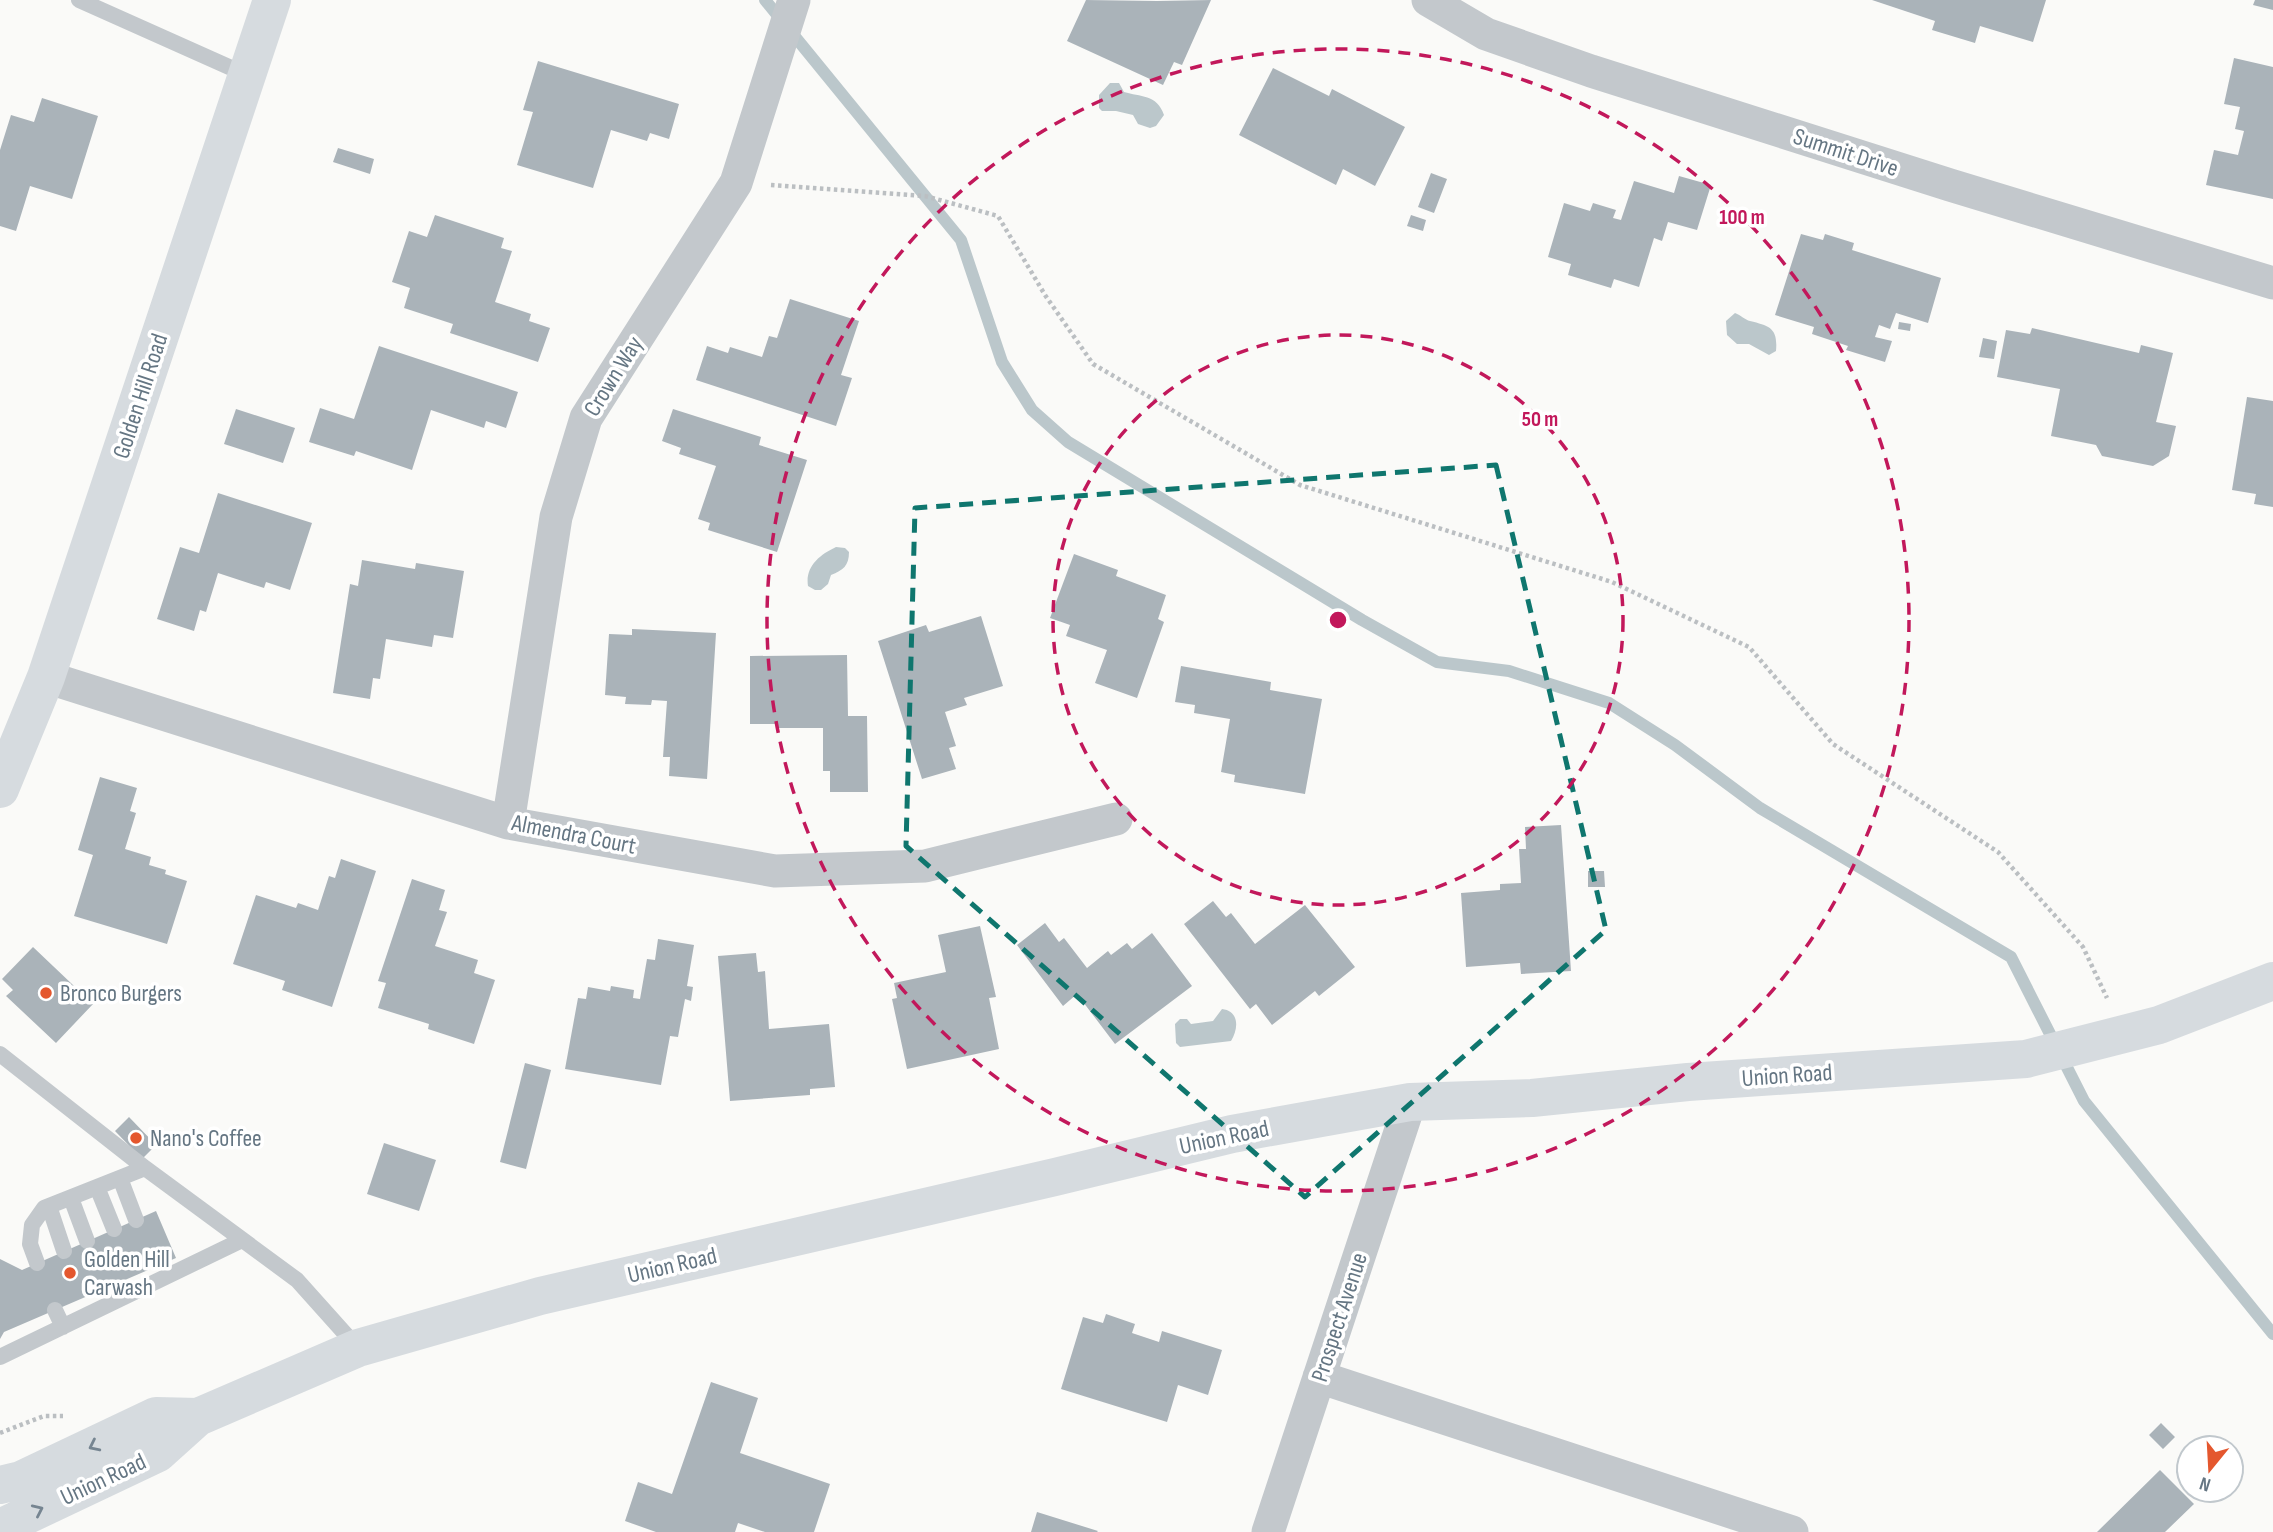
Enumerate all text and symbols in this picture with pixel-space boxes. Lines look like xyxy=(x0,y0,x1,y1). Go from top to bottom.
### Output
street label: Summit Drive xyxy=(1790,122,1902,183)
text: 100 m xyxy=(1719,205,1765,230)
street label: Golden Hill Road xyxy=(107,330,174,462)
street label: Crown Way xyxy=(578,331,649,422)
text: 50 m xyxy=(1522,407,1558,432)
centre of rings xyxy=(1326,608,1350,632)
street label: Almendra Court xyxy=(508,808,638,861)
place label: Bronco Burgers xyxy=(60,979,182,1008)
marker: Bronco Burgers xyxy=(38,985,54,1001)
street label: Union Road xyxy=(1741,1058,1833,1093)
street label: Union Road xyxy=(1177,1114,1271,1161)
place label: Nano's Coffee xyxy=(150,1124,262,1153)
marker: Nano's Coffee xyxy=(128,1130,144,1146)
street label: Union Road xyxy=(625,1241,720,1290)
place label: Golden Hill Carwash xyxy=(84,1245,170,1302)
street label: Prospect Avenue xyxy=(1305,1249,1374,1385)
marker: Golden Hill Carwash xyxy=(62,1265,78,1281)
north arrow xyxy=(2175,1434,2245,1504)
one-way arrow xyxy=(89,1437,101,1451)
street label: Union Road xyxy=(56,1447,150,1512)
text: N xyxy=(2197,1471,2214,1496)
one-way arrow xyxy=(31,1504,43,1518)

